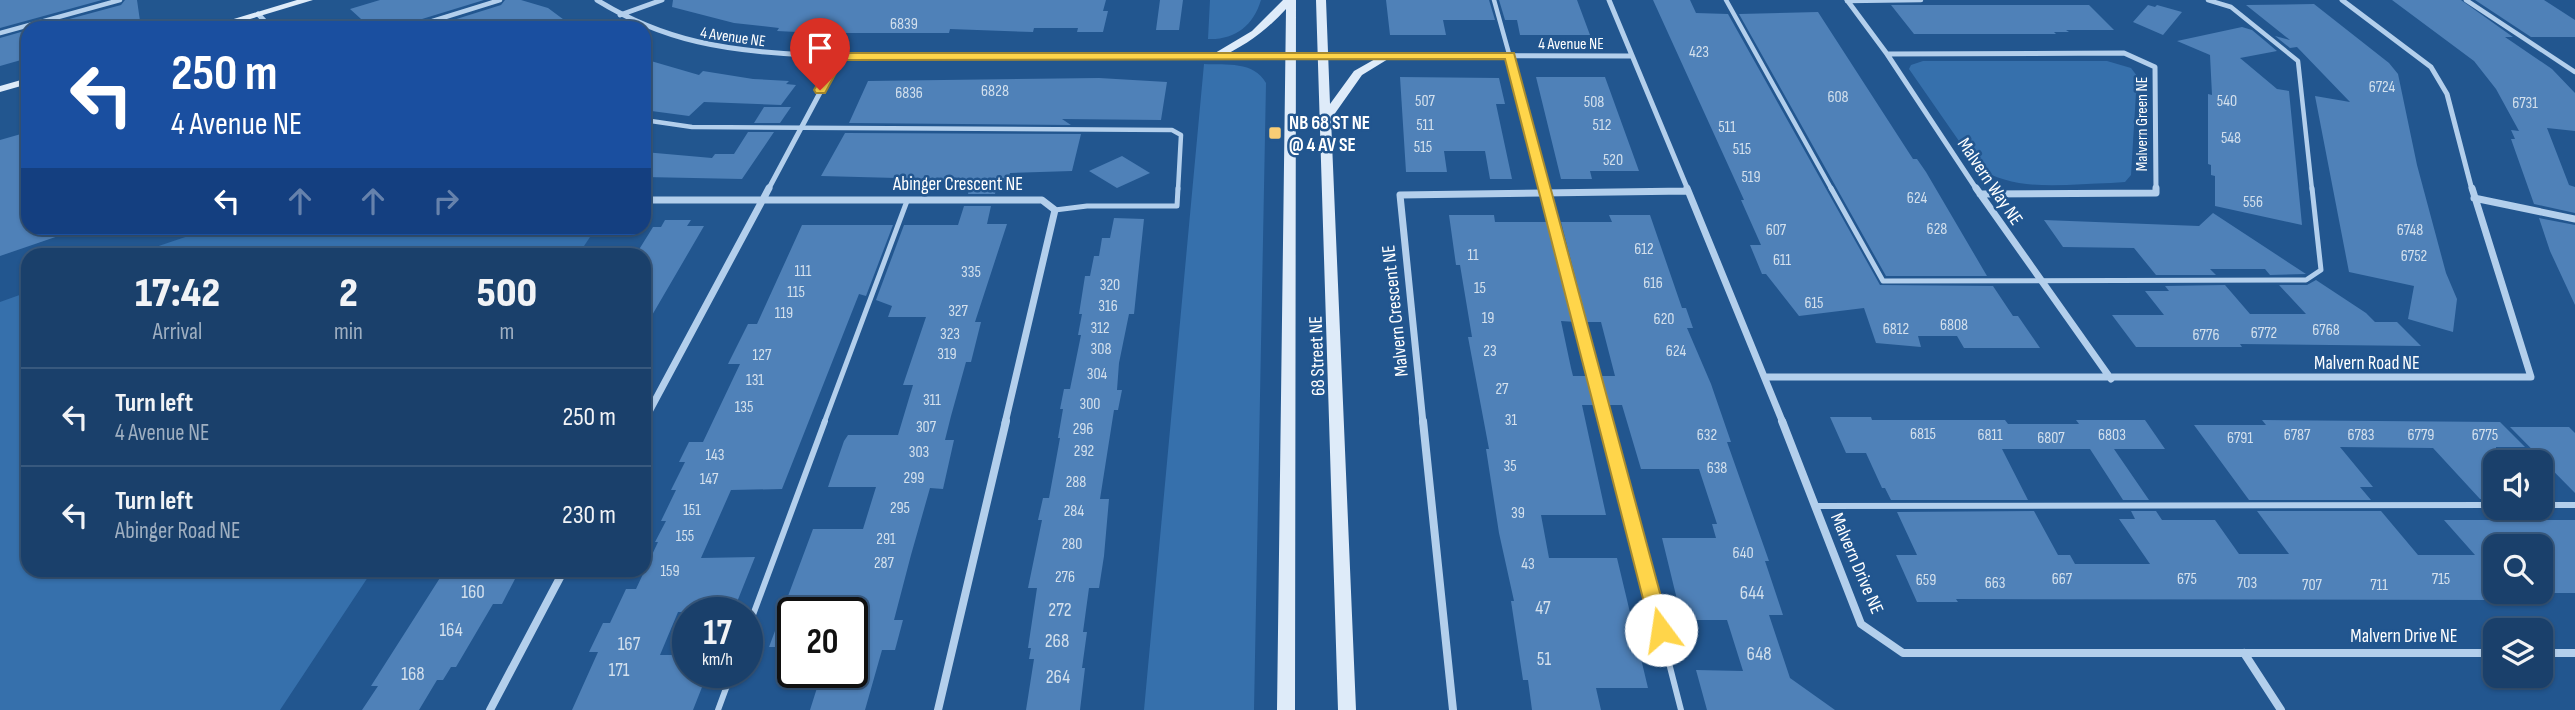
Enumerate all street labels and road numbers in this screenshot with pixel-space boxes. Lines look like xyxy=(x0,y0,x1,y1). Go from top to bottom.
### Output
street label: 4 Avenue NE xyxy=(699,24,767,51)
street label: 4 Avenue NE xyxy=(1538,35,1604,54)
street label: Malvern Green NE xyxy=(2133,77,2152,171)
street label: Malvern Way NE xyxy=(1952,134,2027,230)
street label: Abinger Crescent NE xyxy=(892,173,1023,196)
street label: Malvern Crescent NE xyxy=(1377,244,1414,378)
street label: 68 Street NE xyxy=(1305,315,1330,396)
street label: Malvern Road NE xyxy=(2314,352,2420,375)
street label: Malvern Drive NE xyxy=(1825,510,1888,617)
street label: Malvern Drive NE xyxy=(2350,625,2458,648)

